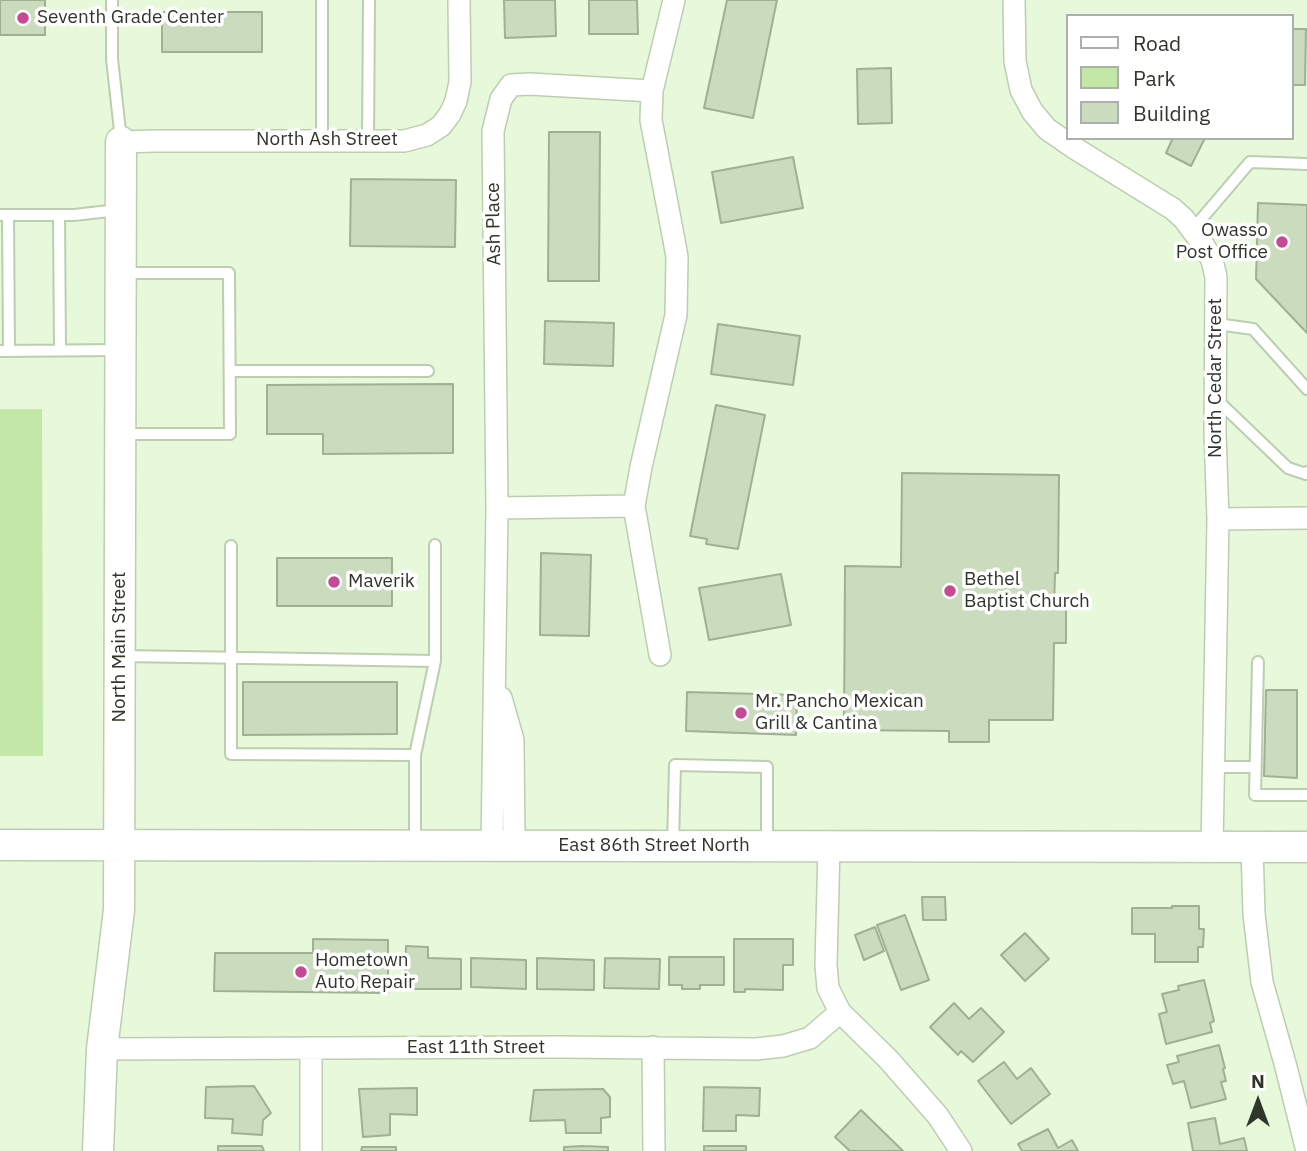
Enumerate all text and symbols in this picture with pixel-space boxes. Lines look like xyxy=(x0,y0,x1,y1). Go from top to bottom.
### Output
place label: Seventh Grade Center xyxy=(37,7,224,29)
marker: Seventh Grade Center xyxy=(15,10,31,26)
legend xyxy=(1066,14,1293,140)
text: Road xyxy=(1133,29,1181,57)
text: Park xyxy=(1133,64,1176,92)
text: Building xyxy=(1133,99,1210,127)
street label: North Ash Street xyxy=(256,129,398,151)
street label: Ash Place xyxy=(482,182,506,266)
place label: Owasso Post Office xyxy=(1176,220,1268,264)
marker: Owasso Post Office xyxy=(1274,234,1290,250)
street label: North Cedar Street xyxy=(1205,298,1227,458)
place label: Bethel Baptist Church xyxy=(964,569,1090,613)
place label: Maverik xyxy=(348,571,415,593)
street label: North Main Street xyxy=(109,572,131,722)
marker: Maverik xyxy=(326,574,342,590)
marker: Bethel Baptist Church xyxy=(942,583,958,599)
place label: Mr. Pancho Mexican Grill & Cantina xyxy=(755,691,924,735)
marker: Mr. Pancho Mexican Grill & Cantina xyxy=(733,705,749,721)
street label: East 86th Street North xyxy=(558,835,750,857)
place label: Hometown Auto Repair xyxy=(315,950,415,994)
marker: Hometown Auto Repair xyxy=(293,964,309,980)
street label: East 11th Street xyxy=(407,1037,545,1059)
north arrow xyxy=(1223,1067,1293,1137)
text: N xyxy=(1251,1069,1265,1093)

